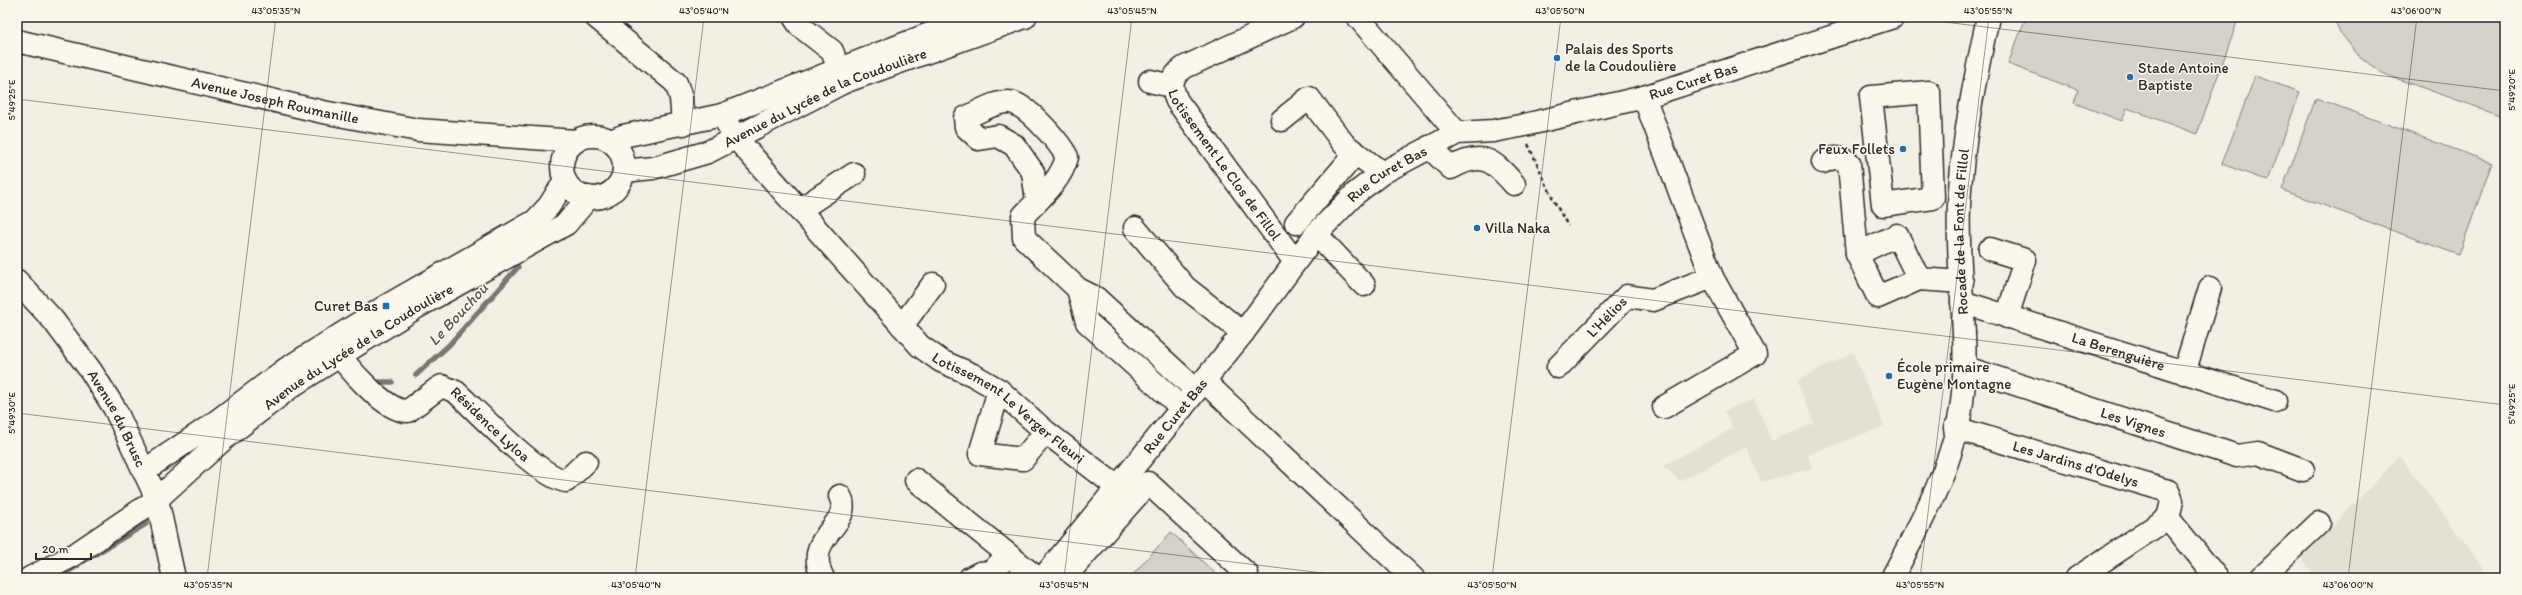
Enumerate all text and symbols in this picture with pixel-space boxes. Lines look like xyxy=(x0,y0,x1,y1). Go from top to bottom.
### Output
text: 43°05'35"N xyxy=(252,4,301,17)
text: 43°05'40"N xyxy=(679,4,729,17)
text: 43°05'45"N xyxy=(1107,4,1157,17)
text: 43°05'50"N xyxy=(1535,4,1585,17)
text: 43°05'55"N xyxy=(1964,4,2013,17)
text: 43°06'00"N xyxy=(2391,4,2441,17)
place label: Palais des Sports de la Coudoulière xyxy=(1565,40,1676,75)
street label: Avenue du Lycée de la Coudoulière xyxy=(721,44,929,151)
marker: Palais des Sports de la Coudoulière xyxy=(1552,53,1562,63)
street label: Rue Curet Bas xyxy=(1647,58,1740,104)
place label: Stade Antoine Baptiste xyxy=(2138,59,2229,94)
text: 5°49'20"E xyxy=(2505,69,2518,111)
marker: Stade Antoine Baptiste xyxy=(2125,72,2135,82)
street label: Avenue Joseph Roumanille xyxy=(190,73,360,128)
text: 5°49'25"E xyxy=(5,79,18,120)
street label: Lotissement Le Clos de Fillol xyxy=(1164,87,1286,245)
place label: Feux Follets xyxy=(1818,140,1895,158)
street label: Rue Curet Bas xyxy=(1343,142,1430,206)
marker: Feux Follets xyxy=(1898,144,1908,154)
street label: Rocade de la Font de Fillol xyxy=(1950,147,1973,315)
place label: Villa Naka xyxy=(1485,219,1551,237)
marker: Villa Naka xyxy=(1472,223,1482,233)
water label: Le Bouchou xyxy=(424,278,492,349)
street label: Avenue du Lycée de la Coudoulière xyxy=(260,280,456,414)
street label: L'Hélios xyxy=(1583,292,1631,341)
place label: Curet Bas xyxy=(314,297,378,315)
marker: Curet Bas xyxy=(381,301,391,311)
street label: La Berenguière xyxy=(2069,328,2167,375)
street label: Lotissement Le Verger Fleuri xyxy=(928,348,1088,467)
place label: École primaire Eugène Montagne xyxy=(1897,358,2011,393)
street label: Avenue du Brusc xyxy=(84,367,150,470)
marker: École primaire Eugène Montagne xyxy=(1884,371,1894,381)
street label: Rue Curet Bas xyxy=(1139,375,1211,457)
street label: Résidence Lyloa xyxy=(447,383,534,466)
text: 5°49'25"E xyxy=(2505,383,2518,424)
text: 5°49'30"E xyxy=(5,391,18,434)
street label: Les Vignes xyxy=(2098,403,2168,441)
street label: Les Jardins d'Odelys xyxy=(2011,437,2141,491)
scale bar xyxy=(36,535,91,561)
text: 20 m xyxy=(42,542,69,556)
text: 43°05'35"N xyxy=(184,578,233,591)
text: 43°05'40"N xyxy=(611,578,661,591)
text: 43°05'45"N xyxy=(1039,578,1089,591)
text: 43°05'50"N xyxy=(1467,578,1517,591)
text: 43°05'55"N xyxy=(1896,578,1945,591)
text: 43°06'00"N xyxy=(2323,578,2373,591)

